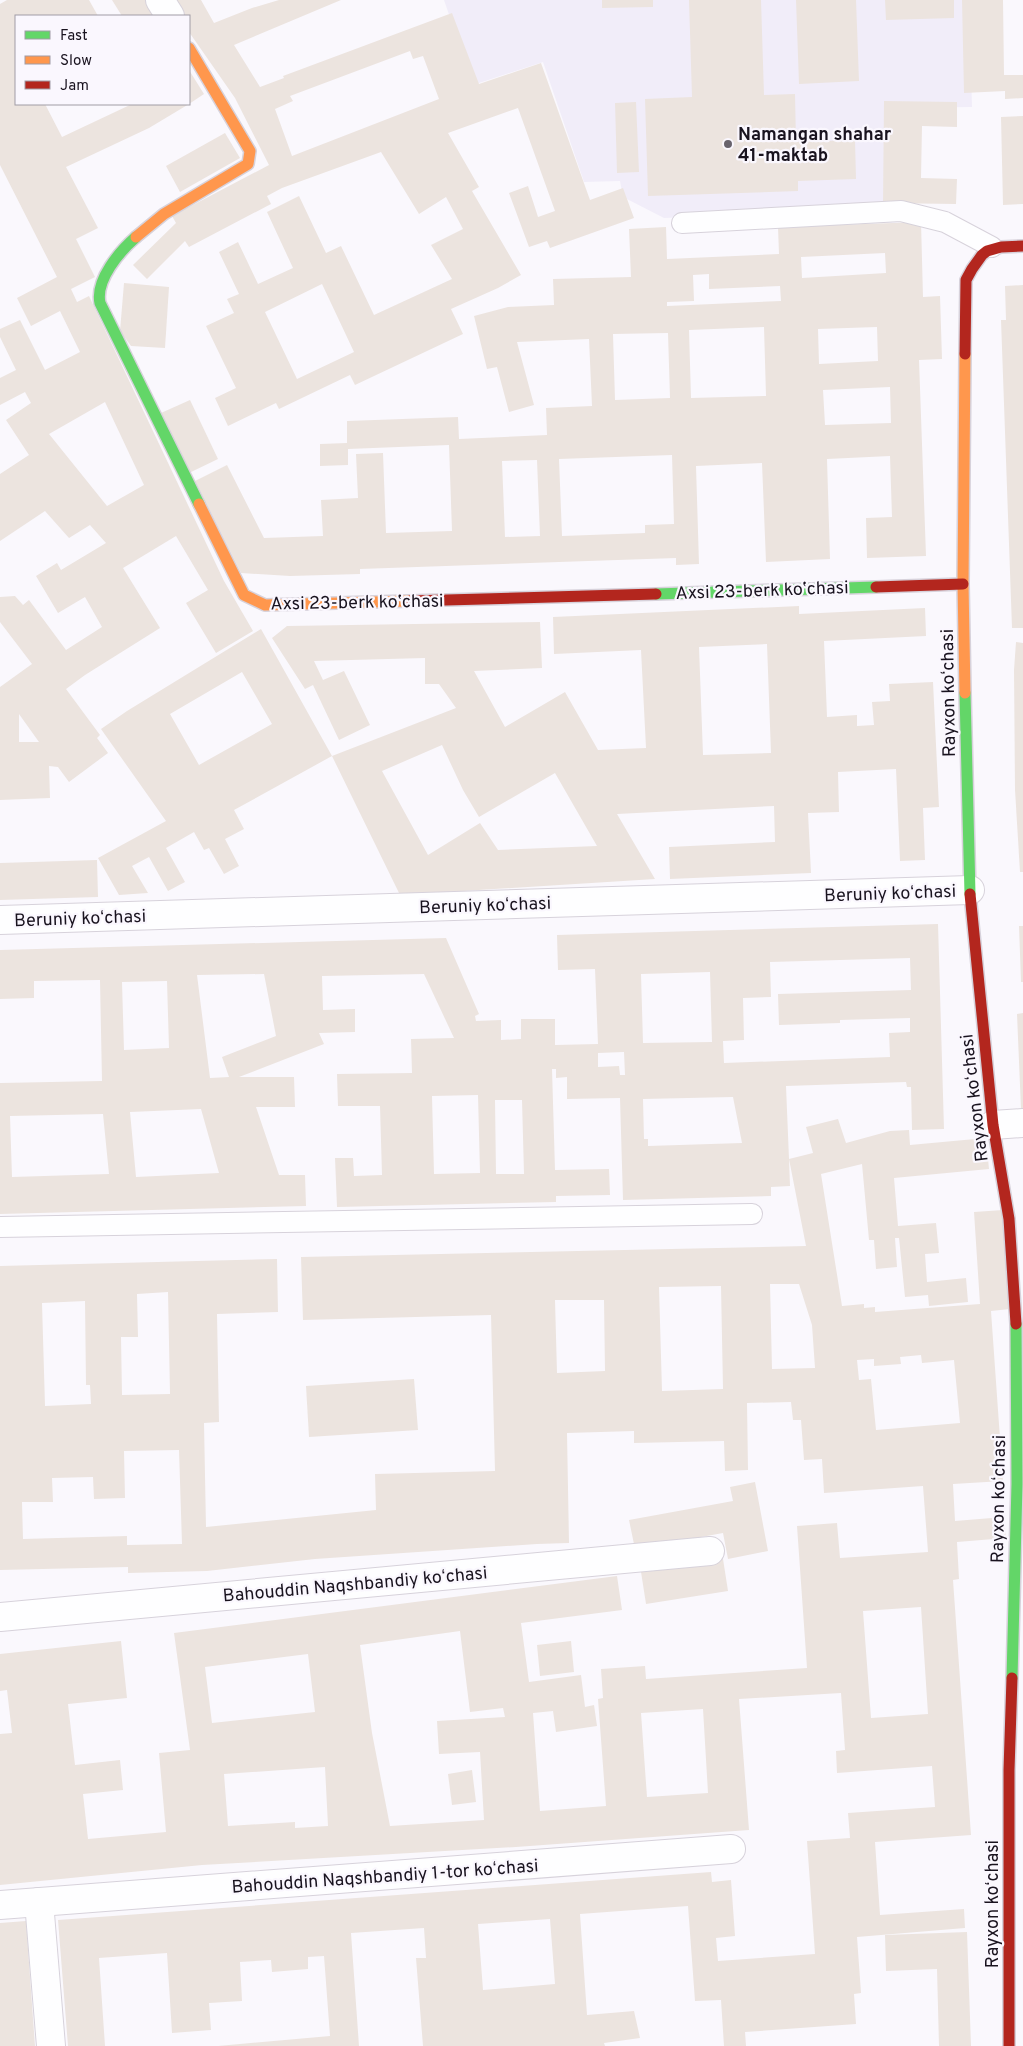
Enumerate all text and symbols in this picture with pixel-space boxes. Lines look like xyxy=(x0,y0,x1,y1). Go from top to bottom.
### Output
legend xyxy=(15,15,190,105)
text: Fast xyxy=(60,27,88,46)
text: Slow xyxy=(60,52,92,71)
text: Jam xyxy=(60,77,89,96)
place label: Namangan shahar 41-maktab xyxy=(738,124,892,168)
marker: Namangan shahar 41-maktab xyxy=(722,138,734,150)
street label: Аxsi 23-berk koʼchasi xyxy=(675,577,849,606)
street label: Аxsi 23-berk koʼchasi xyxy=(270,590,444,617)
street label: Rayxon koʻchasi xyxy=(937,629,962,757)
street label: Beruniy koʻchasi xyxy=(824,881,956,908)
street label: Beruniy koʻchasi xyxy=(419,893,551,920)
street label: Beruniy koʻchasi xyxy=(14,906,146,933)
street label: Rayxon koʻchasi xyxy=(956,1033,995,1163)
street label: Rayxon koʻchasi xyxy=(987,1435,1012,1563)
street label: Bahouddin Naqshbandiy koʻchasi xyxy=(222,1562,488,1609)
street label: Rayxon koʻchasi xyxy=(982,1840,1005,1968)
street label: Bahouddin Naqshbandiy 1-tor koʻchasi xyxy=(231,1855,539,1900)

